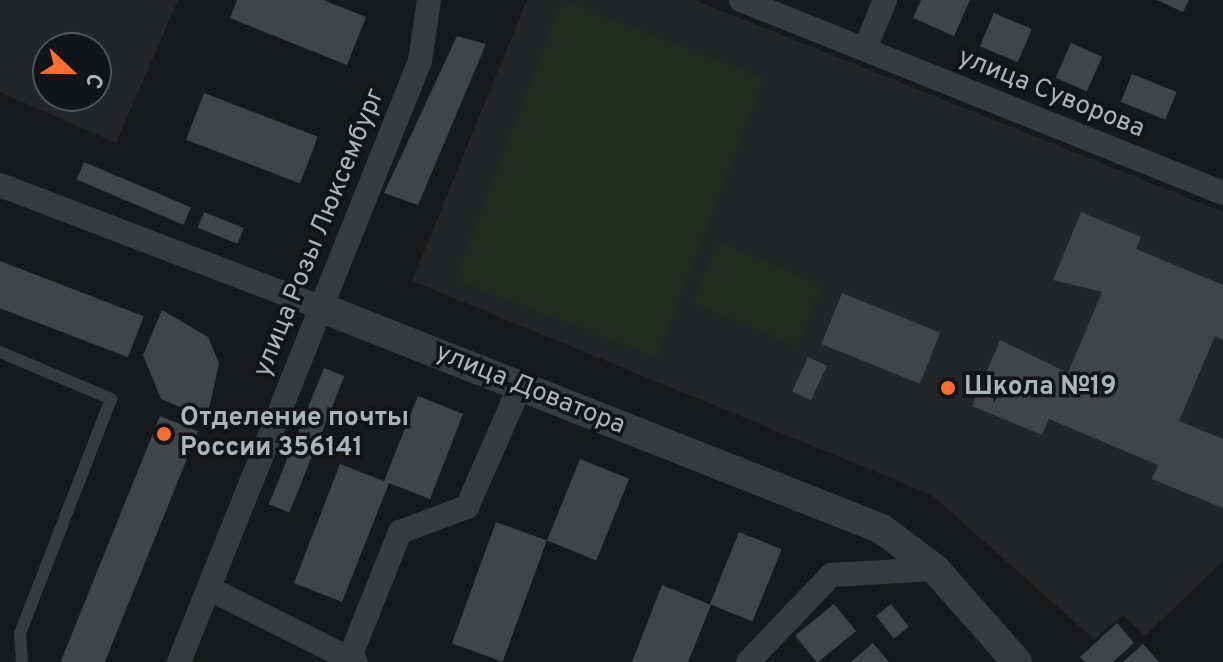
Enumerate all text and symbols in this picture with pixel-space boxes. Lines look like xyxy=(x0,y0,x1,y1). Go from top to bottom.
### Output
north arrow xyxy=(32,32,112,112)
street label: улица Суворова xyxy=(953,42,1149,146)
text: С xyxy=(78,69,108,92)
street label: улица Розы Люксембург xyxy=(248,84,392,382)
street label: улица Доватора xyxy=(431,338,629,442)
place label: Школа №19 xyxy=(964,372,1116,404)
marker: Школа №19 xyxy=(939,379,957,397)
place label: Отделение почты России 356141 xyxy=(180,403,409,464)
marker: Отделение почты России 356141 xyxy=(155,425,173,443)

